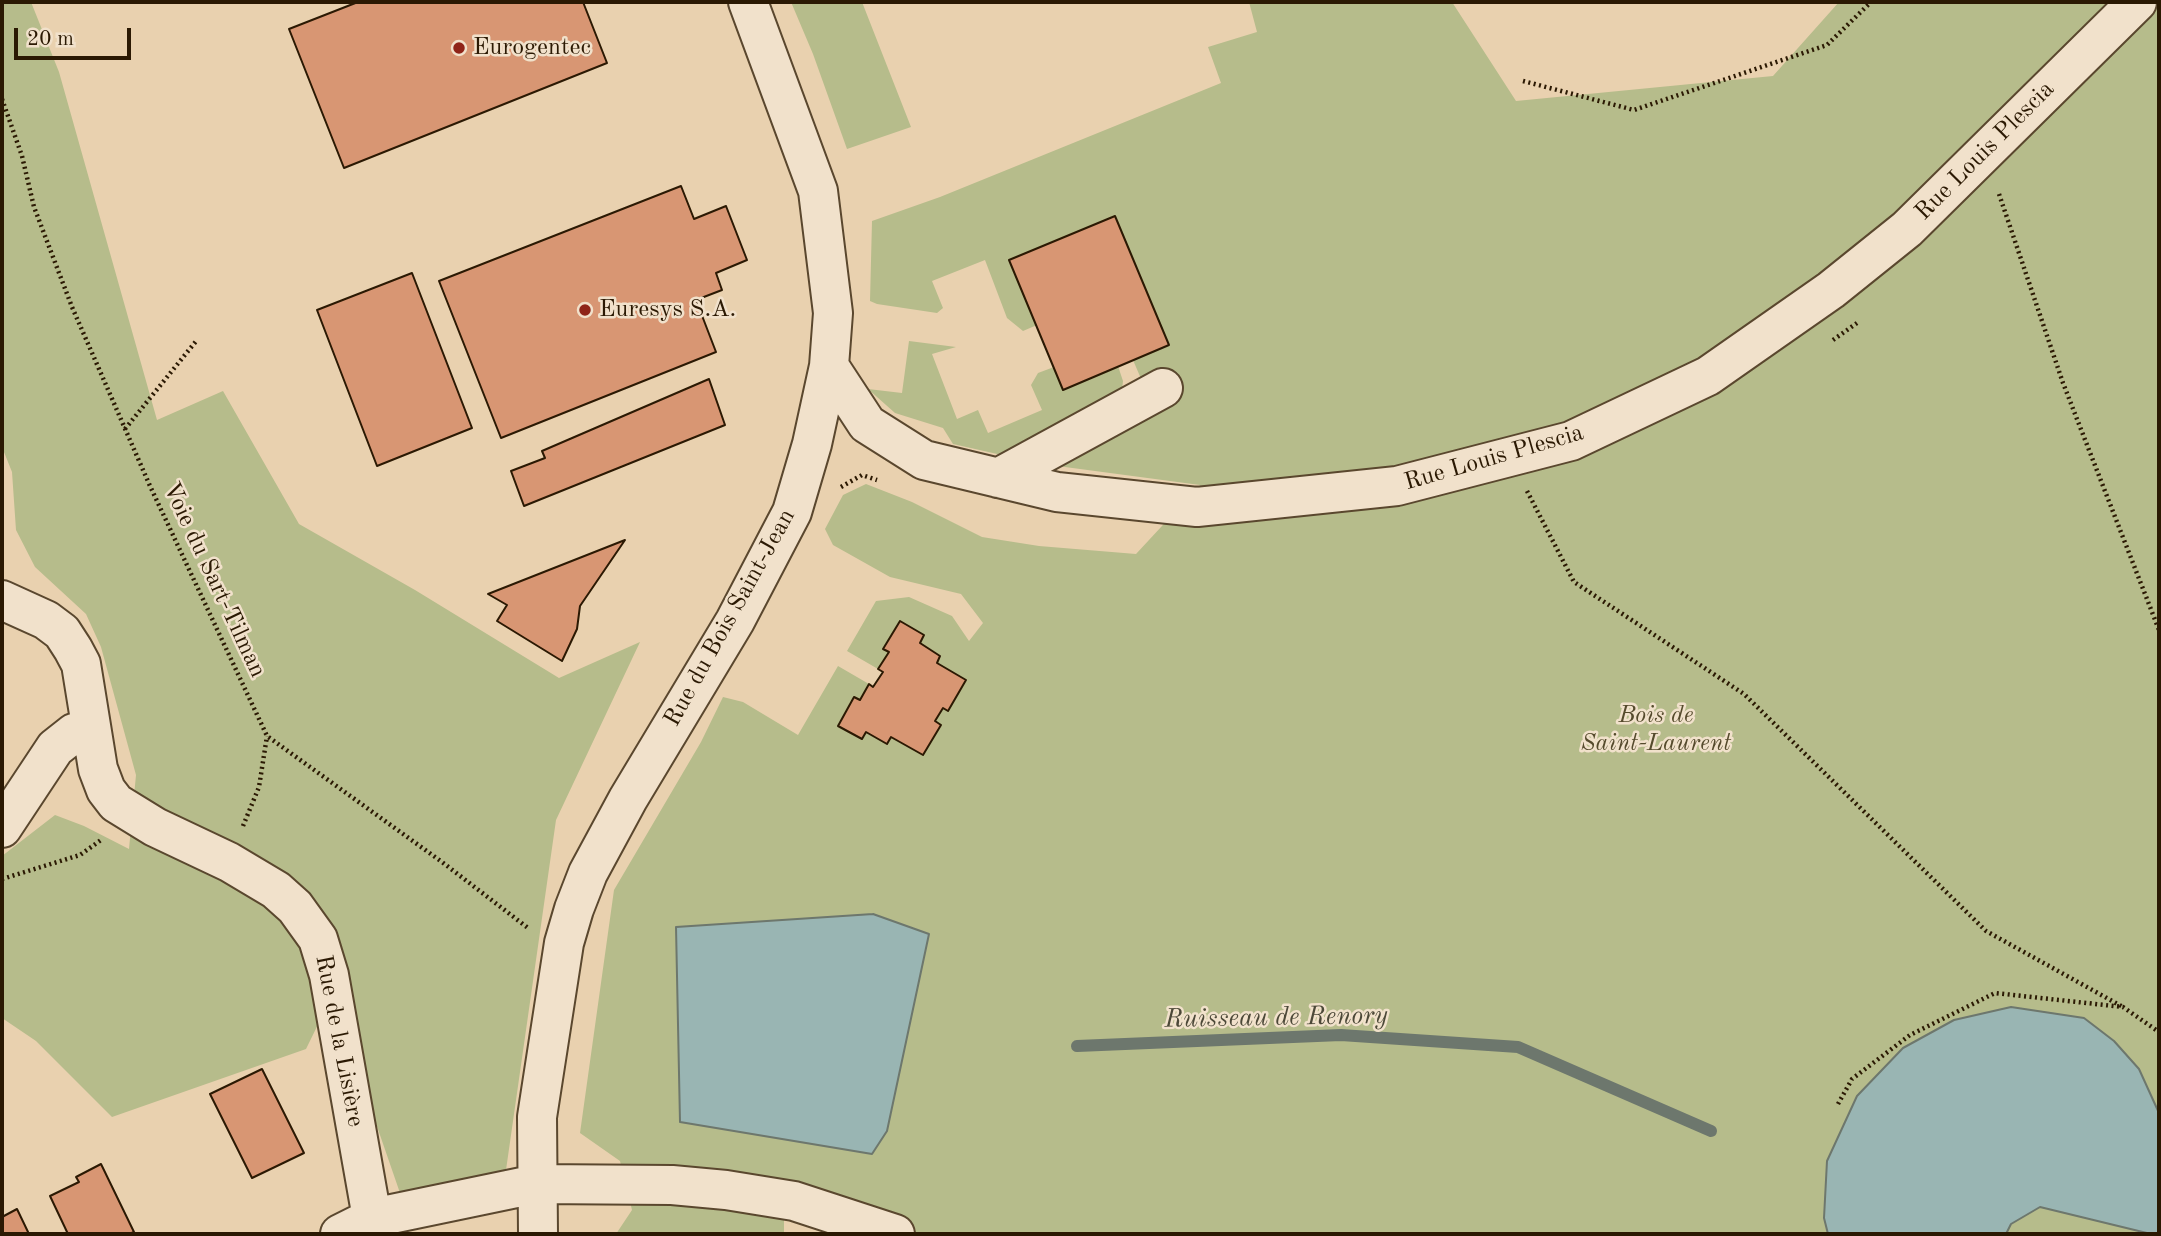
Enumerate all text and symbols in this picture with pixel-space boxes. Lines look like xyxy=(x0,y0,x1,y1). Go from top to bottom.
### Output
scale bar xyxy=(18,14,135,58)
text: 20 m xyxy=(27,29,74,50)
place label: Eurogentec xyxy=(473,34,591,62)
marker: Eurogentec xyxy=(451,40,467,56)
street label: Rue Louis Plescia xyxy=(1909,75,2061,227)
place label: Euresys S.A. xyxy=(599,296,736,324)
marker: Euresys S.A. xyxy=(577,302,593,318)
street label: Rue Louis Plescia xyxy=(1401,419,1587,497)
street label: Voie du Sart-Tilman xyxy=(156,478,272,682)
street label: Rue du Bois Saint-Jean xyxy=(658,504,802,732)
park label: Bois de Saint-Laurent xyxy=(1581,702,1731,758)
street label: Rue de la Lisière xyxy=(308,953,370,1129)
water label: Ruisseau de Renory xyxy=(1164,1000,1388,1036)

